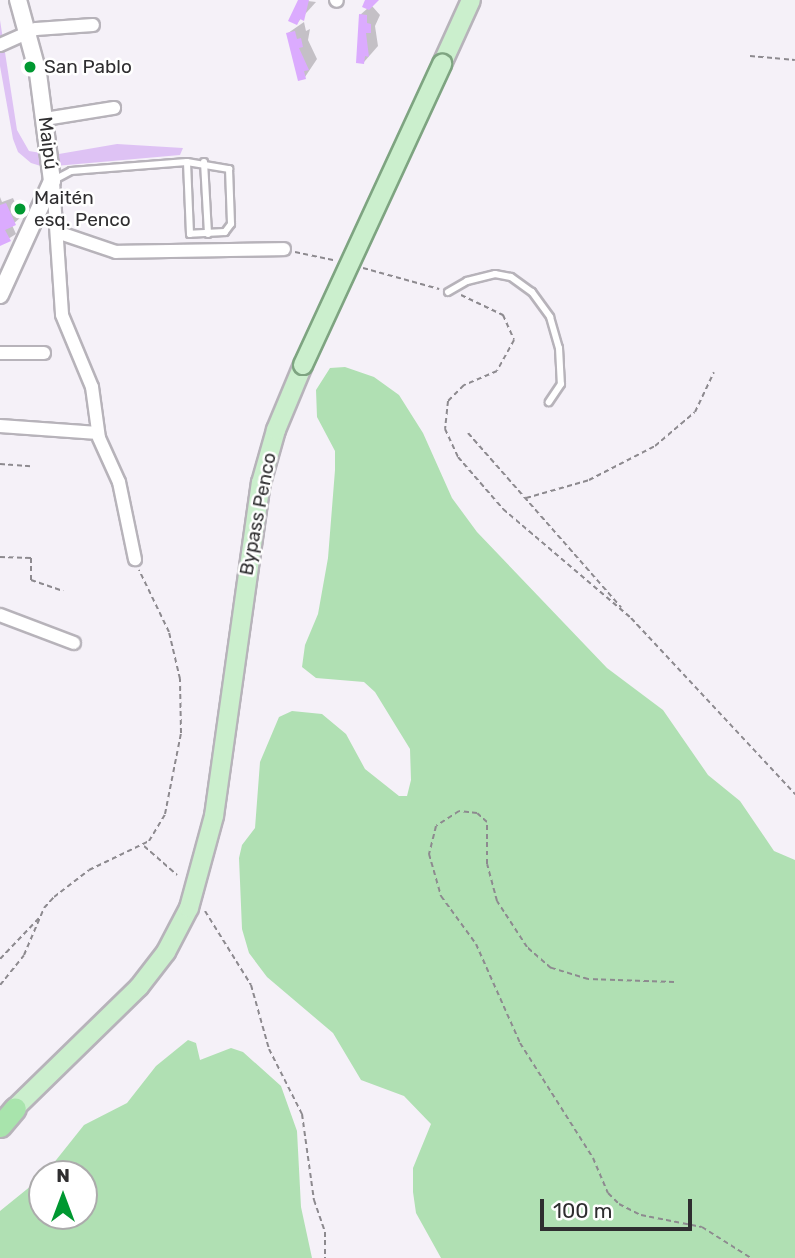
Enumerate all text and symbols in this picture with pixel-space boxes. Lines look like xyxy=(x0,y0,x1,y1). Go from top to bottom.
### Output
place label: San Pablo xyxy=(44,56,132,78)
marker: San Pablo xyxy=(22,59,38,75)
street label: Maipú xyxy=(33,115,63,171)
place label: Maitén esq. Penco xyxy=(34,187,131,231)
marker: Maitén esq. Penco xyxy=(12,201,28,217)
street label: Bypass Penco xyxy=(235,451,281,577)
north arrow xyxy=(28,1160,98,1230)
text: N xyxy=(56,1164,70,1187)
scale bar xyxy=(543,1184,695,1228)
text: 100 m xyxy=(553,1198,612,1223)

